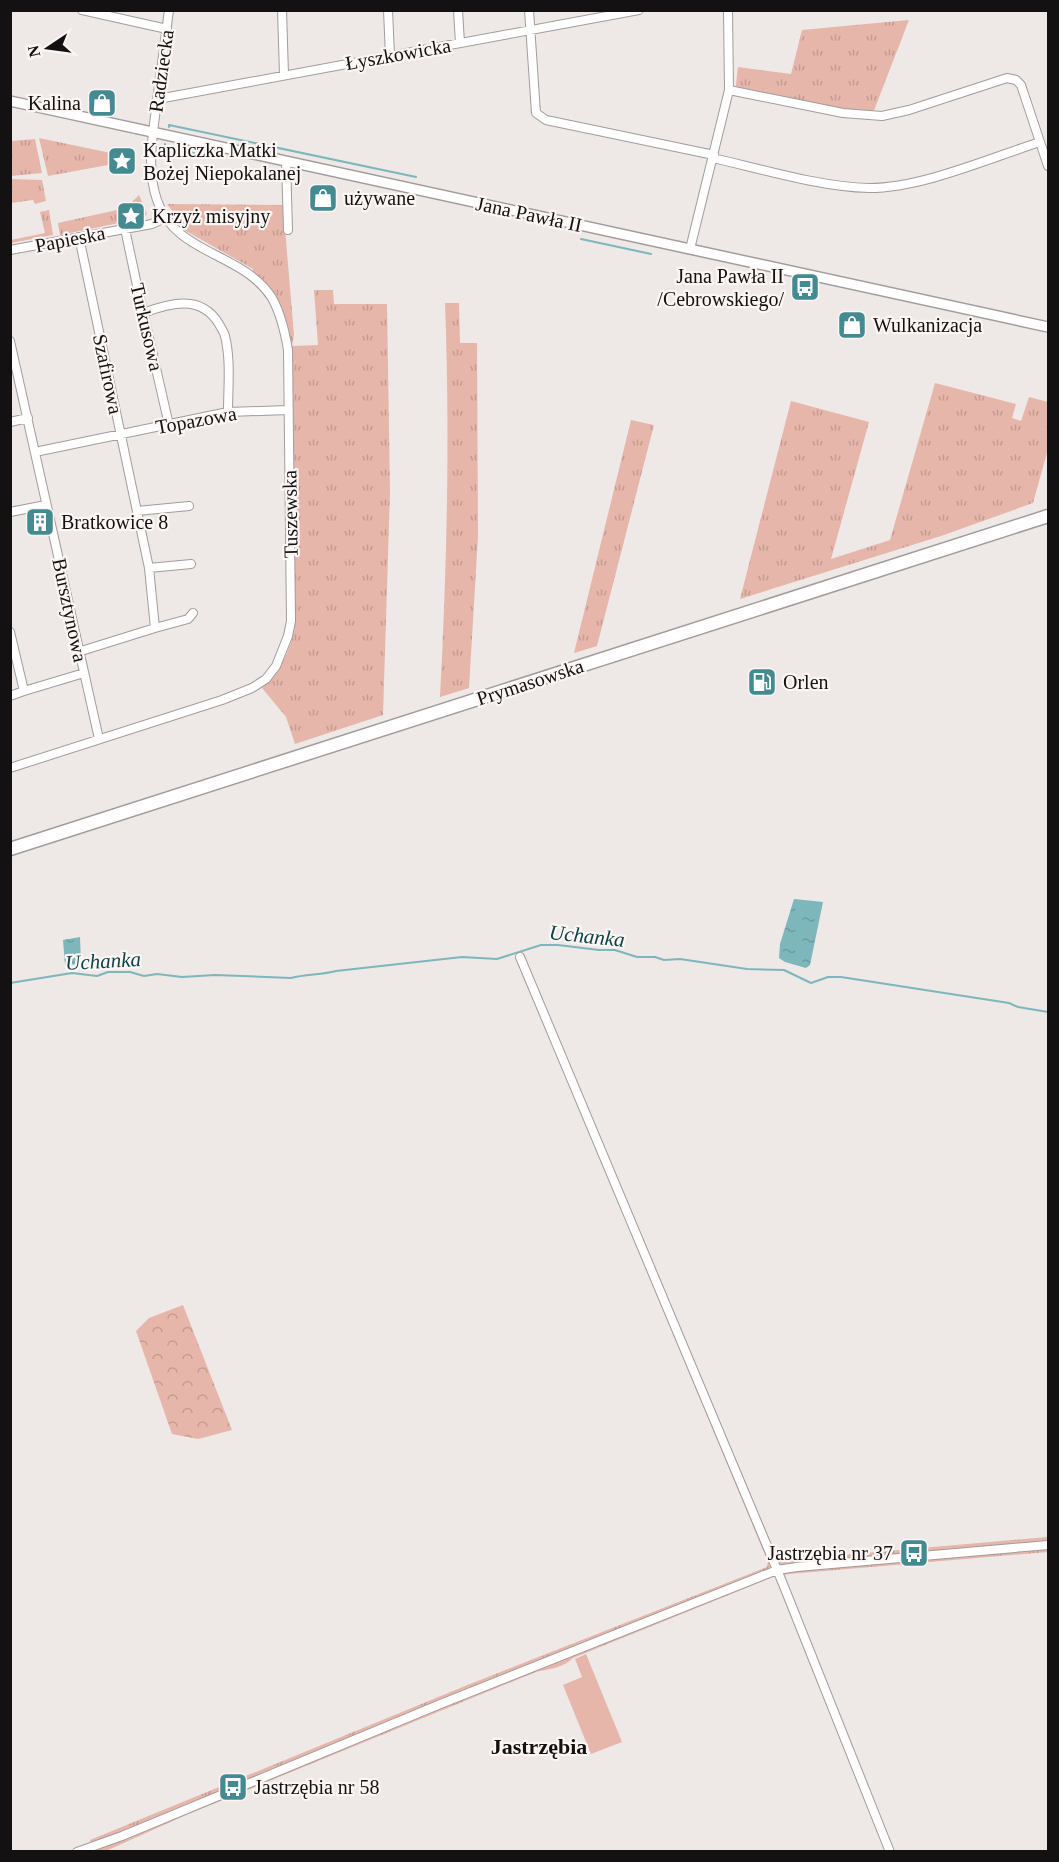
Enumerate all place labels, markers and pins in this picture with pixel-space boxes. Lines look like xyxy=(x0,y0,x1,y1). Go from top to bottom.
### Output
shop icon: Kalina xyxy=(86,87,118,119)
place label: Kalina xyxy=(28,92,81,114)
place label: Kapliczka Matki Bożej Niepokalanej xyxy=(143,139,301,185)
place icon: Kapliczka Matki Bożej Niepokalanej xyxy=(106,145,138,177)
shop icon: używane xyxy=(307,182,339,214)
place label: używane xyxy=(344,187,415,210)
place icon: Krzyż misyjny xyxy=(115,200,147,232)
place label: Krzyż misyjny xyxy=(152,205,270,228)
place label: Jana Pawła II /Cebrowskiego/ xyxy=(657,265,784,311)
bus stop icon: Jana Pawła II /Cebrowskiego/ xyxy=(789,271,821,303)
shop icon: Wulkanizacja xyxy=(836,309,868,341)
place label: Wulkanizacja xyxy=(873,314,982,337)
building icon: Bratkowice 8 xyxy=(24,506,56,538)
place label: Bratkowice 8 xyxy=(61,511,168,533)
fuel station icon: Orlen xyxy=(746,666,778,698)
place label: Orlen xyxy=(783,671,829,693)
bus stop icon: Jastrzębia nr 37 xyxy=(898,1537,930,1569)
place label: Jastrzębia nr 37 xyxy=(767,1542,893,1565)
bus stop icon: Jastrzębia nr 58 xyxy=(217,1771,249,1803)
place label: Jastrzębia nr 58 xyxy=(254,1776,380,1799)

